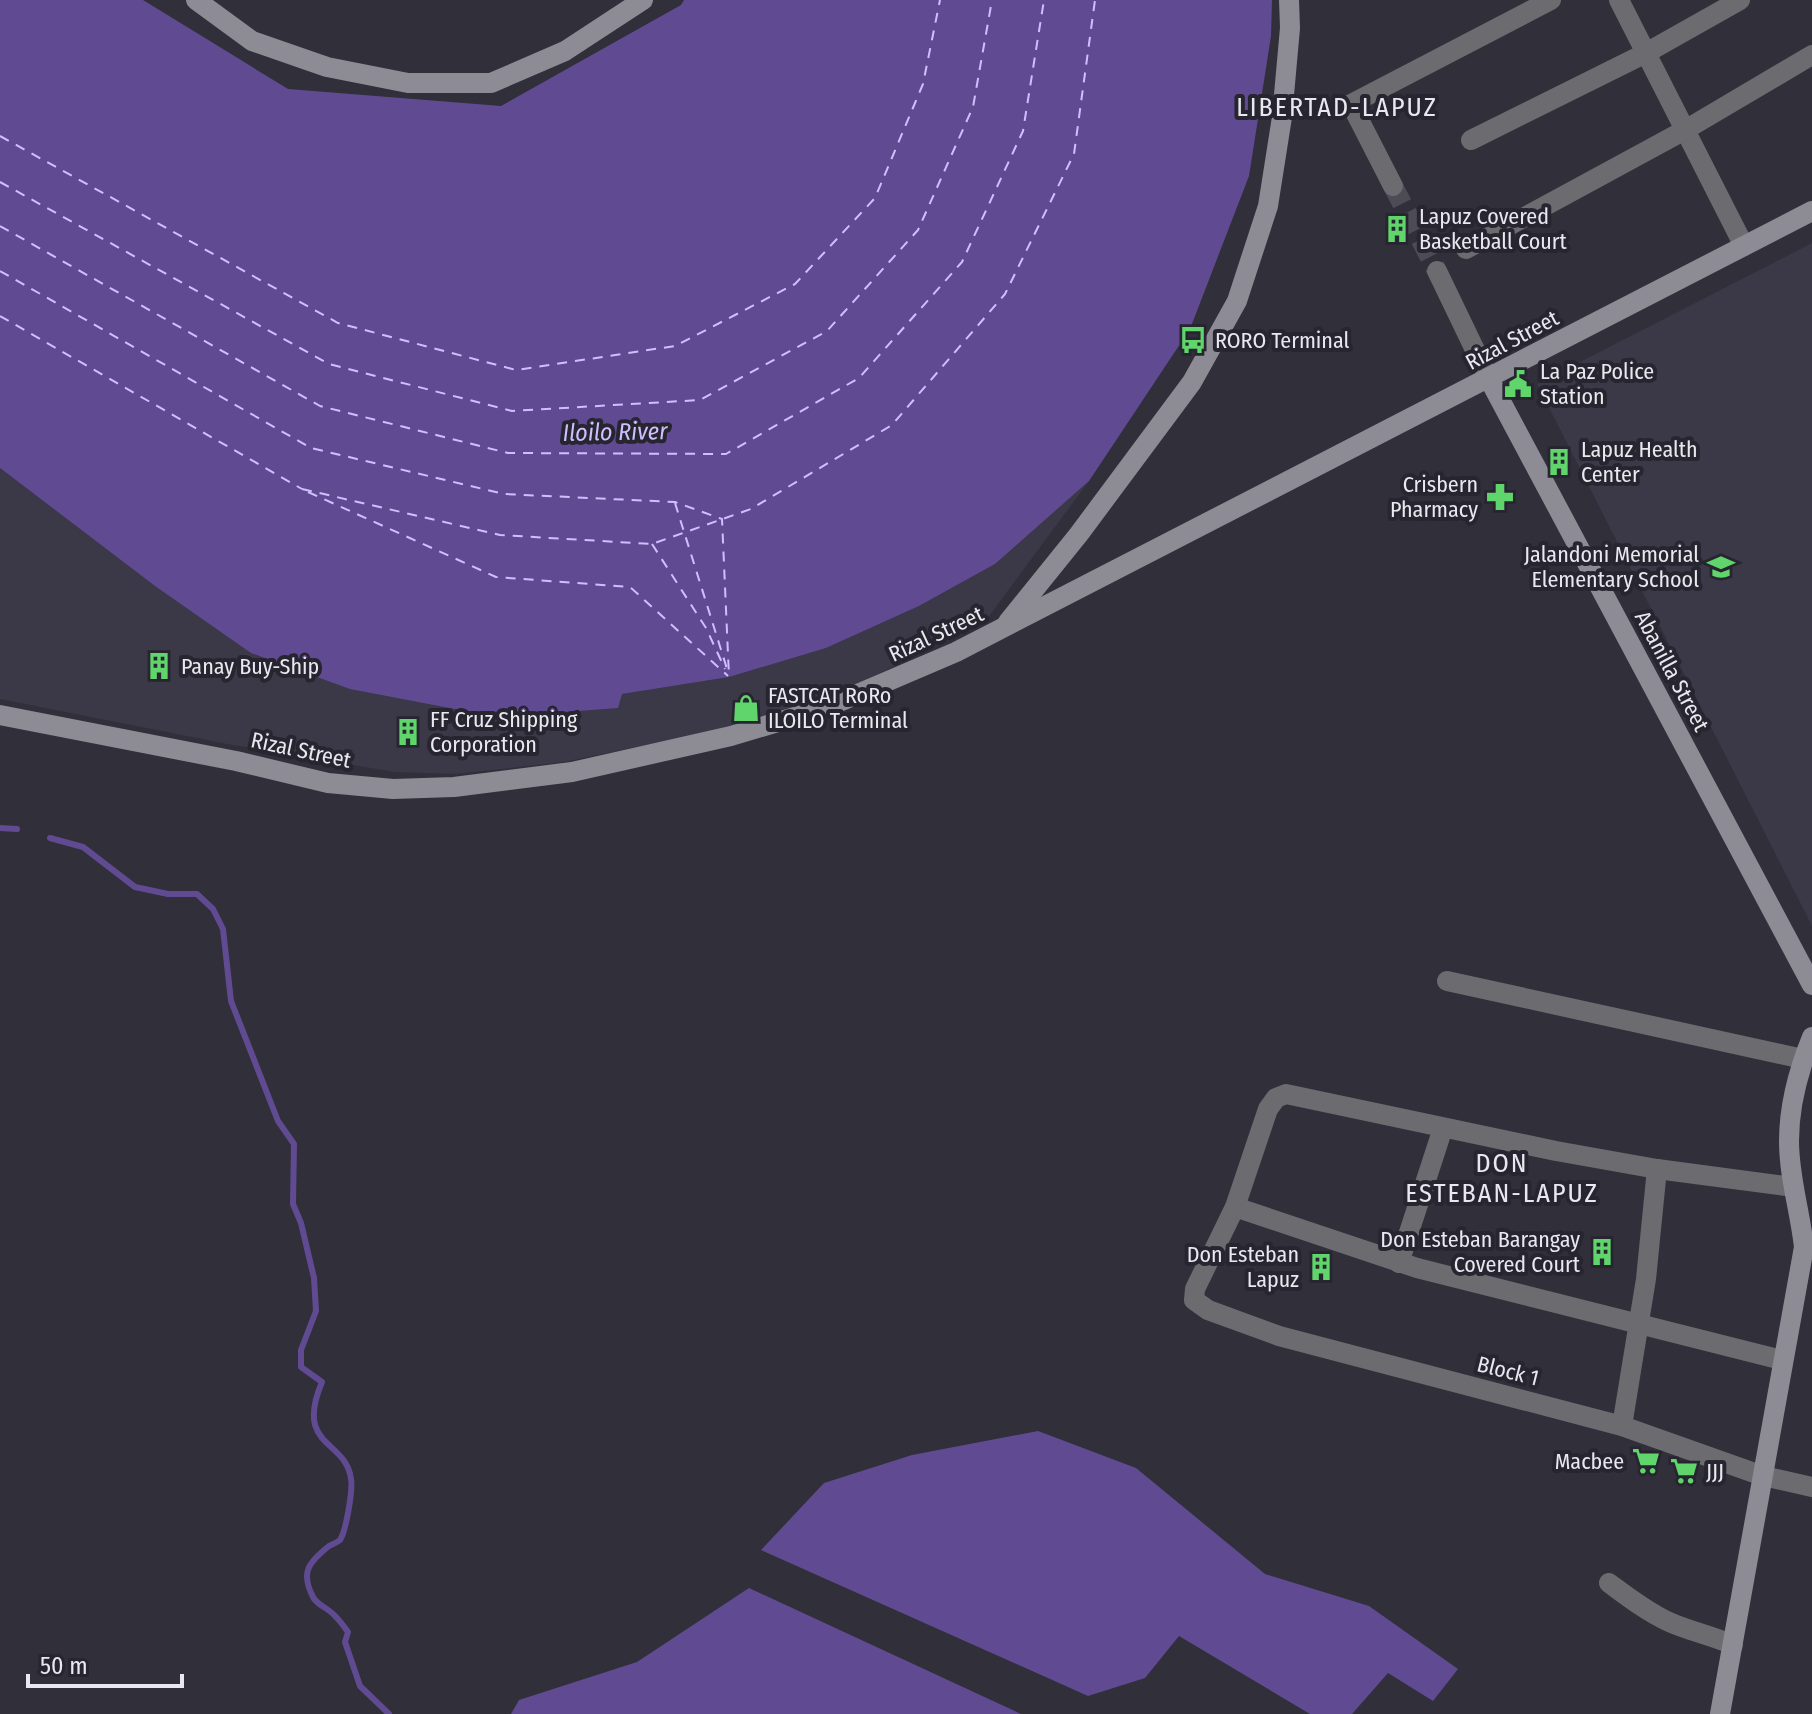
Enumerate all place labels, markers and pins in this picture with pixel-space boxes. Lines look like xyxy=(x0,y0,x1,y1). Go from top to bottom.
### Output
place label: Lapuz Covered Basketball Court xyxy=(1419,203,1568,255)
building icon: Lapuz Covered Basketball Court xyxy=(1382,214,1412,244)
bus stop icon: RORO Terminal xyxy=(1178,325,1208,355)
place label: RORO Terminal xyxy=(1215,327,1350,354)
place label: La Paz Police Station xyxy=(1540,358,1654,410)
public building icon: La Paz Police Station xyxy=(1503,369,1533,399)
place label: Lapuz Health Center xyxy=(1581,436,1698,488)
building icon: Lapuz Health Center xyxy=(1544,447,1574,477)
place label: Crisbern Pharmacy xyxy=(1390,471,1478,523)
pharmacy icon: Crisbern Pharmacy xyxy=(1485,482,1515,512)
place label: Jalandoni Memorial Elementary School xyxy=(1524,541,1699,593)
school or university icon: Jalandoni Memorial Elementary School xyxy=(1706,552,1736,582)
building icon: Panay Buy-Ship xyxy=(144,651,174,681)
place label: Panay Buy-Ship xyxy=(181,653,319,680)
place label: FASTCAT RoRo ILOILO Terminal xyxy=(768,682,908,734)
shop icon: FASTCAT RoRo ILOILO Terminal xyxy=(731,693,761,723)
place label: FF Cruz Shipping Corporation xyxy=(430,706,578,758)
building icon: FF Cruz Shipping Corporation xyxy=(393,717,423,747)
place label: Don Esteban Barangay Covered Court xyxy=(1380,1226,1581,1278)
building icon: Don Esteban Barangay Covered Court xyxy=(1587,1237,1617,1267)
place label: Don Esteban Lapuz xyxy=(1187,1241,1299,1293)
building icon: Don Esteban Lapuz xyxy=(1306,1252,1336,1282)
supermarket icon: Macbee xyxy=(1631,1446,1661,1476)
place label: Macbee xyxy=(1555,1448,1624,1475)
supermarket icon: JJJ xyxy=(1669,1456,1699,1486)
place label: JJJ xyxy=(1706,1458,1724,1485)

